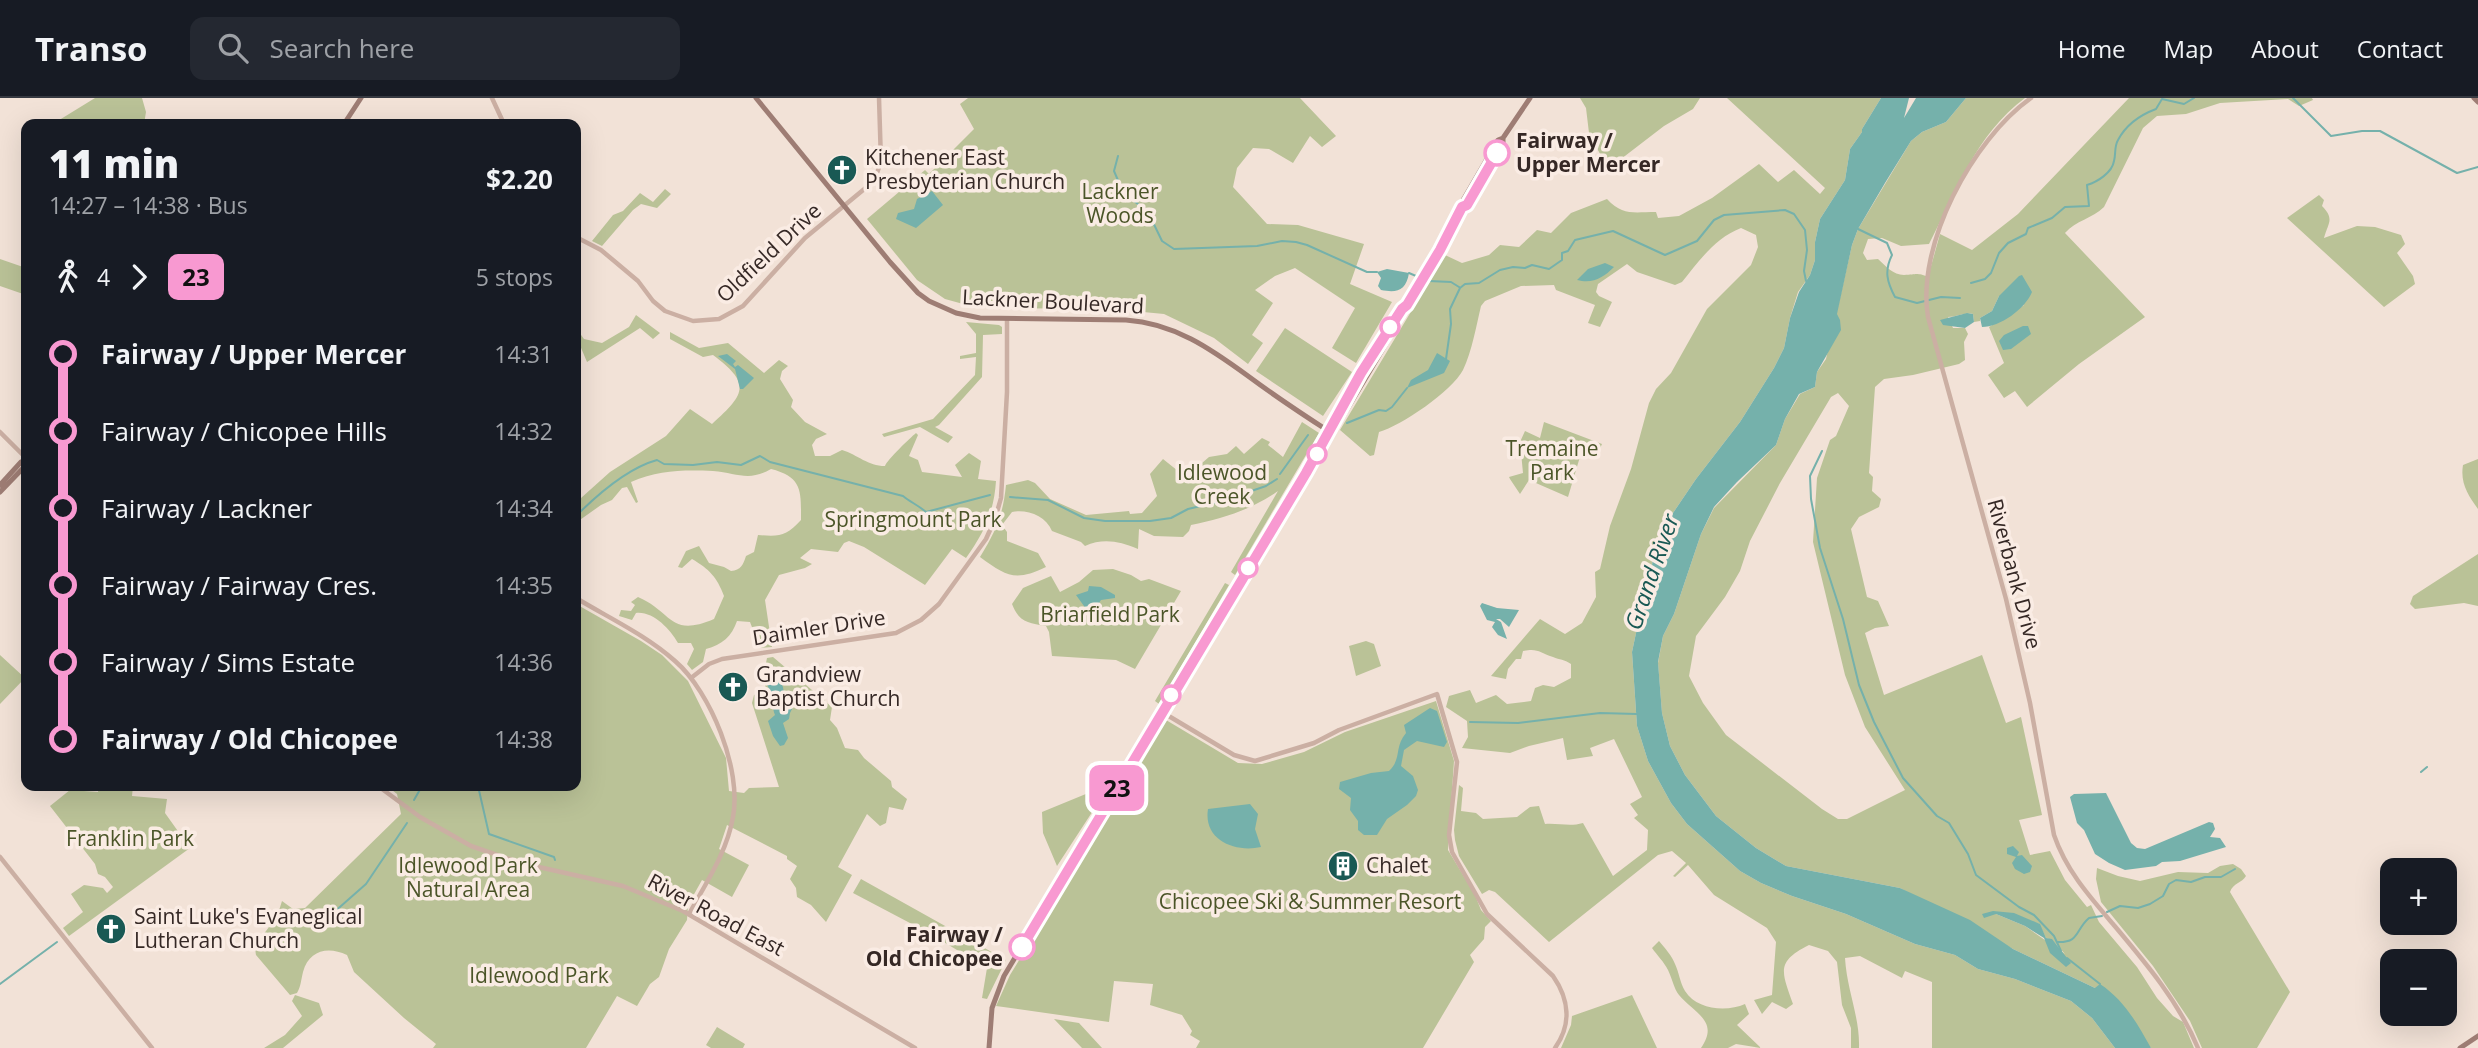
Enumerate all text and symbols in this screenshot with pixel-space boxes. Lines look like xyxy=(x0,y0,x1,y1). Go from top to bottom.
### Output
search box xyxy=(190,17,680,80)
text: Transo xyxy=(35,26,148,71)
icon: search xyxy=(214,29,252,67)
text: Search here xyxy=(270,30,414,66)
text: Home xyxy=(2058,32,2126,65)
text: Map xyxy=(2164,32,2213,65)
text: About xyxy=(2251,32,2319,65)
text: Contact xyxy=(2357,32,2443,65)
place label: Fairway / Upper Mercer xyxy=(1516,126,1661,178)
text: 11 min xyxy=(49,137,179,189)
marker: Fairway / Upper Mercer xyxy=(1484,140,1510,166)
place label: Kitchener East Presbyterian Church xyxy=(865,143,1065,195)
church icon: Kitchener East Presbyterian Church xyxy=(825,153,859,187)
text: $2.20 xyxy=(486,161,553,197)
park label: Lackner Woods xyxy=(1082,177,1159,229)
text: 14:27 – 14:38 · Bus xyxy=(49,189,248,221)
street label: Oldfield Drive xyxy=(710,196,827,308)
icon: walk xyxy=(49,258,87,296)
icon: forward xyxy=(120,258,158,296)
text: 23 xyxy=(182,260,210,293)
text: 4 xyxy=(97,261,110,293)
text: 5 stops xyxy=(476,261,553,293)
street label: Lackner Boulevard xyxy=(961,282,1145,320)
unlabelled marker xyxy=(1380,317,1400,337)
text: Fairway / Upper Mercer xyxy=(101,336,406,372)
text: 14:31 xyxy=(494,338,553,370)
text: Fairway / Chicopee Hills xyxy=(101,413,387,449)
text: 14:32 xyxy=(494,415,553,447)
park label: Tremaine Park xyxy=(1505,434,1599,486)
unlabelled marker xyxy=(1307,444,1327,464)
park label: Idlewood Creek xyxy=(1177,458,1267,510)
text: Fairway / Lackner xyxy=(101,490,312,526)
text: 14:34 xyxy=(494,492,553,524)
street label: Riverbank Drive xyxy=(1981,496,2048,652)
park label: Springmount Park xyxy=(824,505,1002,533)
water label: Grand River xyxy=(1616,509,1686,634)
unlabelled marker xyxy=(1238,558,1258,578)
text: Fairway / Fairway Cres. xyxy=(101,567,377,603)
text: 14:35 xyxy=(494,569,553,601)
park label: Briarfield Park xyxy=(1040,600,1180,628)
street label: Daimler Drive xyxy=(750,603,887,651)
text: Fairway / Sims Estate xyxy=(101,644,355,680)
text: 14:36 xyxy=(494,646,553,678)
place label: Grandview Baptist Church xyxy=(756,660,900,712)
church icon: Grandview Baptist Church xyxy=(716,670,750,704)
unlabelled marker xyxy=(1161,685,1181,705)
text: Fairway / Old Chicopee xyxy=(101,721,398,757)
text: 14:38 xyxy=(494,723,553,755)
line badge: 23 xyxy=(1086,765,1148,811)
text: 23 xyxy=(1103,771,1131,804)
park label: Franklin Park xyxy=(66,824,194,852)
building icon: Chalet xyxy=(1326,849,1360,883)
park label: Idlewood Park Natural Area xyxy=(398,851,538,903)
place label: Chalet xyxy=(1366,851,1428,879)
map controls xyxy=(2380,858,2457,1026)
button: + xyxy=(2380,858,2457,935)
street label: River Road East xyxy=(643,866,790,962)
park label: Chicopee Ski & Summer Resort xyxy=(1159,887,1461,915)
place label: Saint Luke's Evaneglical Lutheran Church xyxy=(134,902,363,954)
church icon: Saint Luke's Evaneglical Lutheran Church xyxy=(94,912,128,946)
place label: Fairway / Old Chicopee xyxy=(866,920,1003,972)
marker: Fairway / Old Chicopee xyxy=(1009,934,1035,960)
button: − xyxy=(2380,949,2457,1026)
park label: Idlewood Park xyxy=(469,961,609,989)

